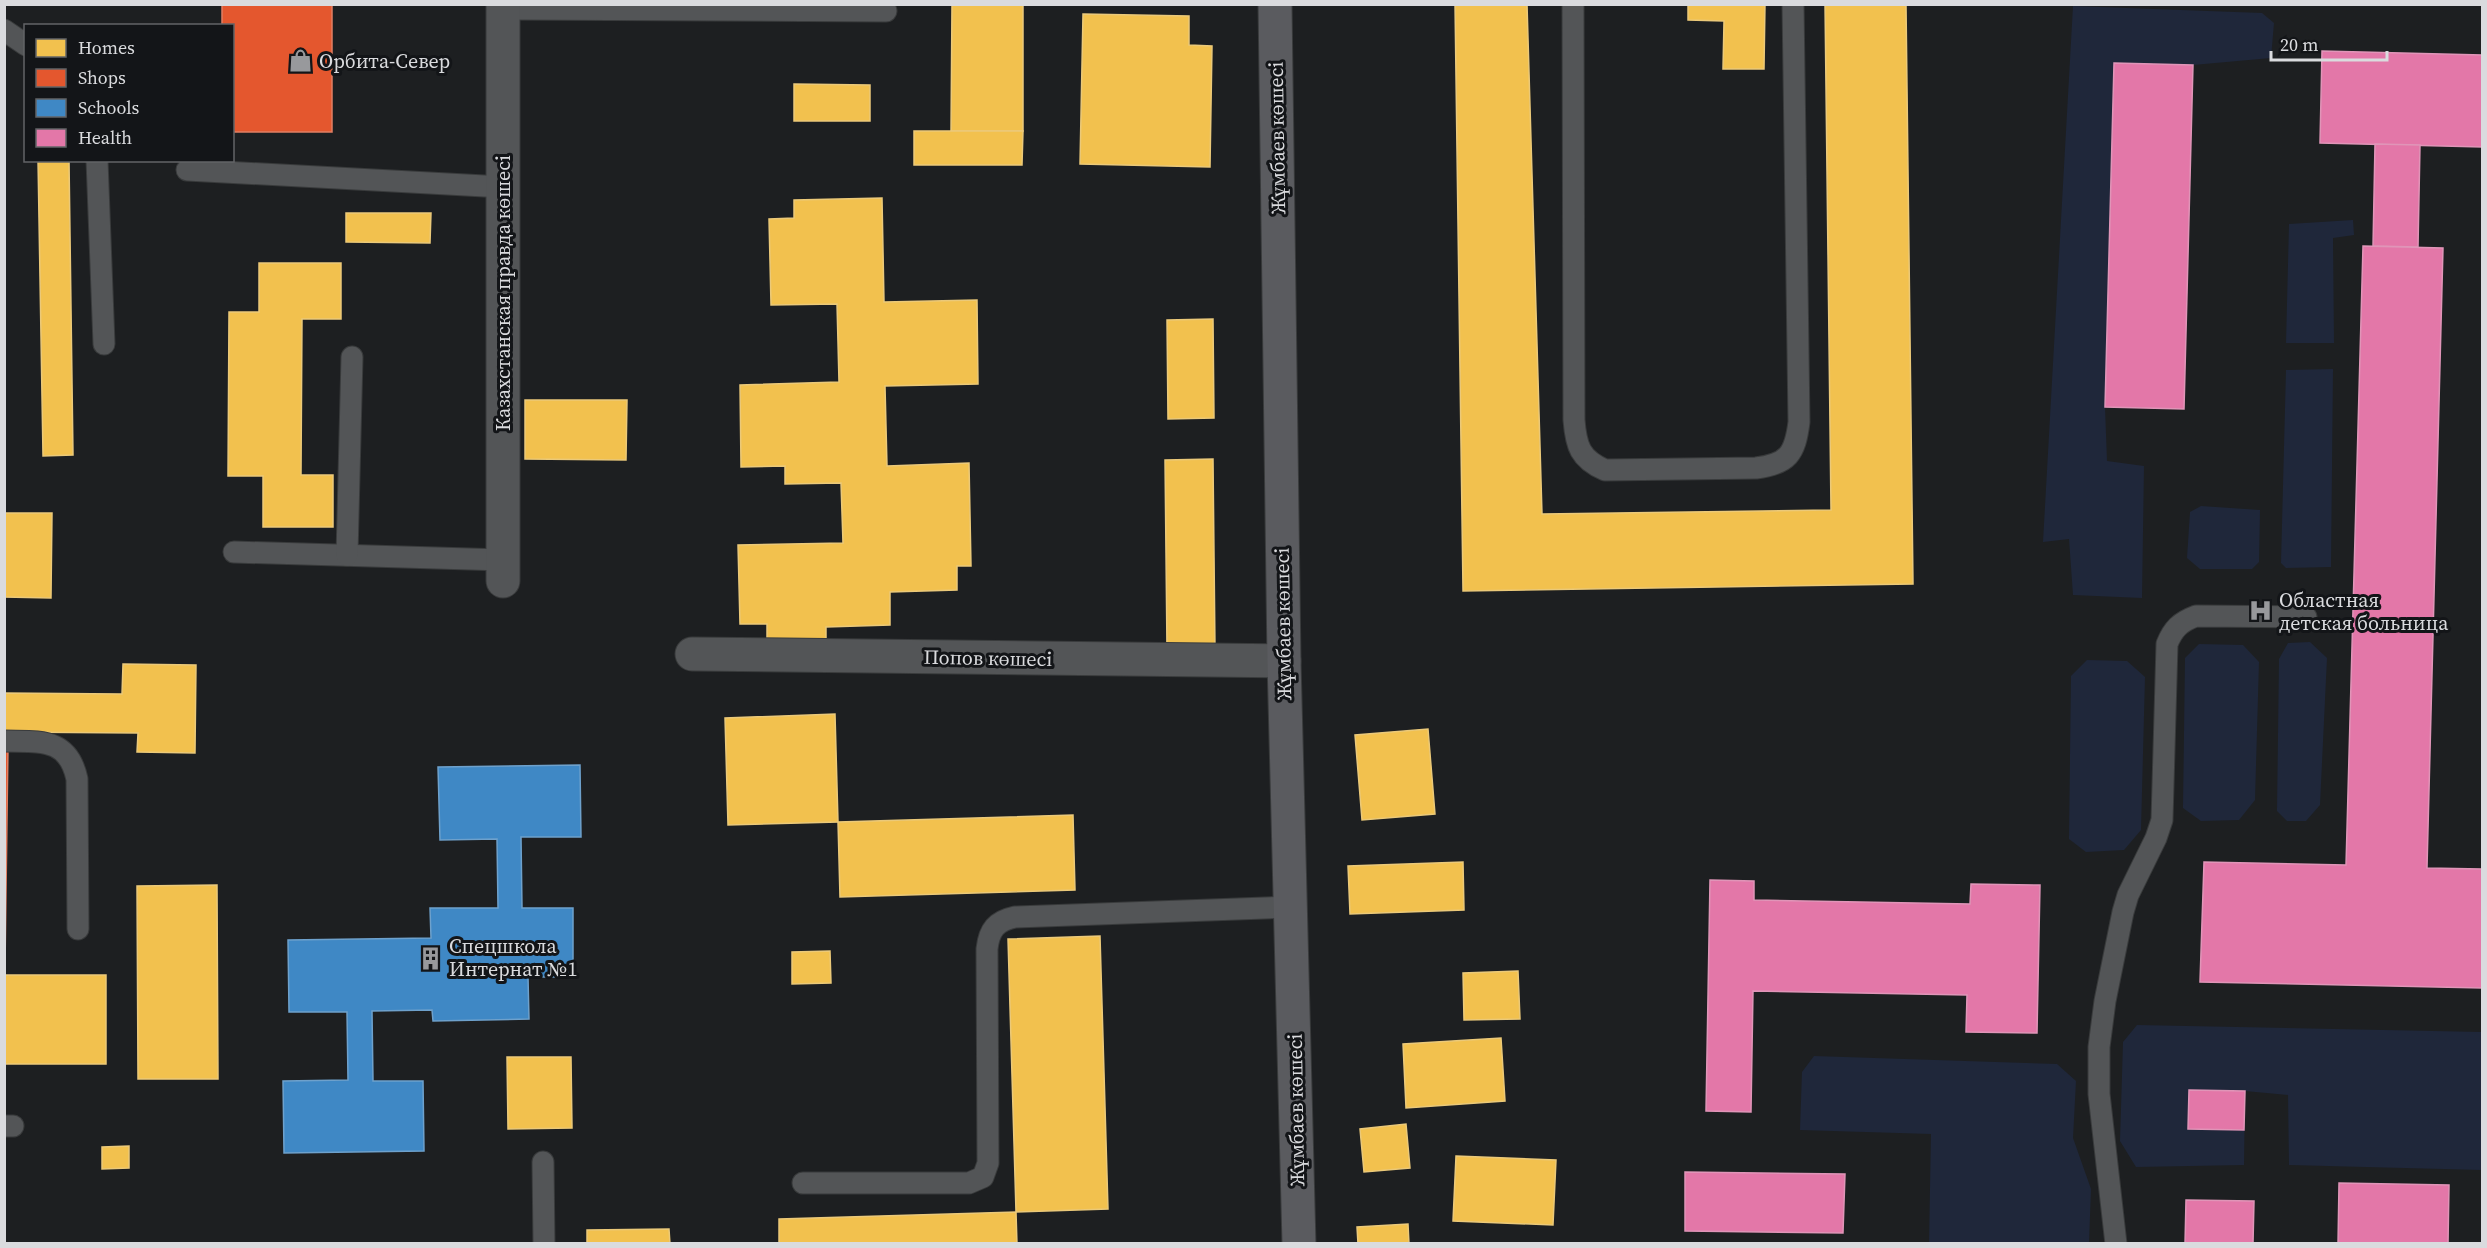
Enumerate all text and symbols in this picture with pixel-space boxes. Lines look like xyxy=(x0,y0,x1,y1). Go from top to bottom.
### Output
legend xyxy=(24,24,234,162)
scale bar xyxy=(2271,24,2386,62)
text: 20 m xyxy=(2280,32,2318,57)
text: Homes xyxy=(78,35,135,60)
place label: Орбита-Север xyxy=(319,47,450,75)
shop icon: Орбита-Север xyxy=(288,48,314,74)
street label: Жұмбаев көшесі xyxy=(1262,61,1292,215)
text: Shops xyxy=(78,65,126,90)
text: Schools xyxy=(78,95,140,120)
text: Health xyxy=(78,125,132,150)
street label: Казахстанская правда көшесі xyxy=(489,155,517,431)
street label: Жұмбаев көшесі xyxy=(1268,547,1298,701)
place label: Областная детская больница xyxy=(2279,586,2449,637)
hospital icon: Областная детская больница xyxy=(2248,598,2274,624)
street label: Попов көшесі xyxy=(923,643,1053,673)
place label: Спецшкола Интернат №1 xyxy=(449,932,577,983)
building icon: Спецшкола Интернат №1 xyxy=(418,945,444,971)
street label: Жұмбаев көшесі xyxy=(1281,1033,1311,1187)

